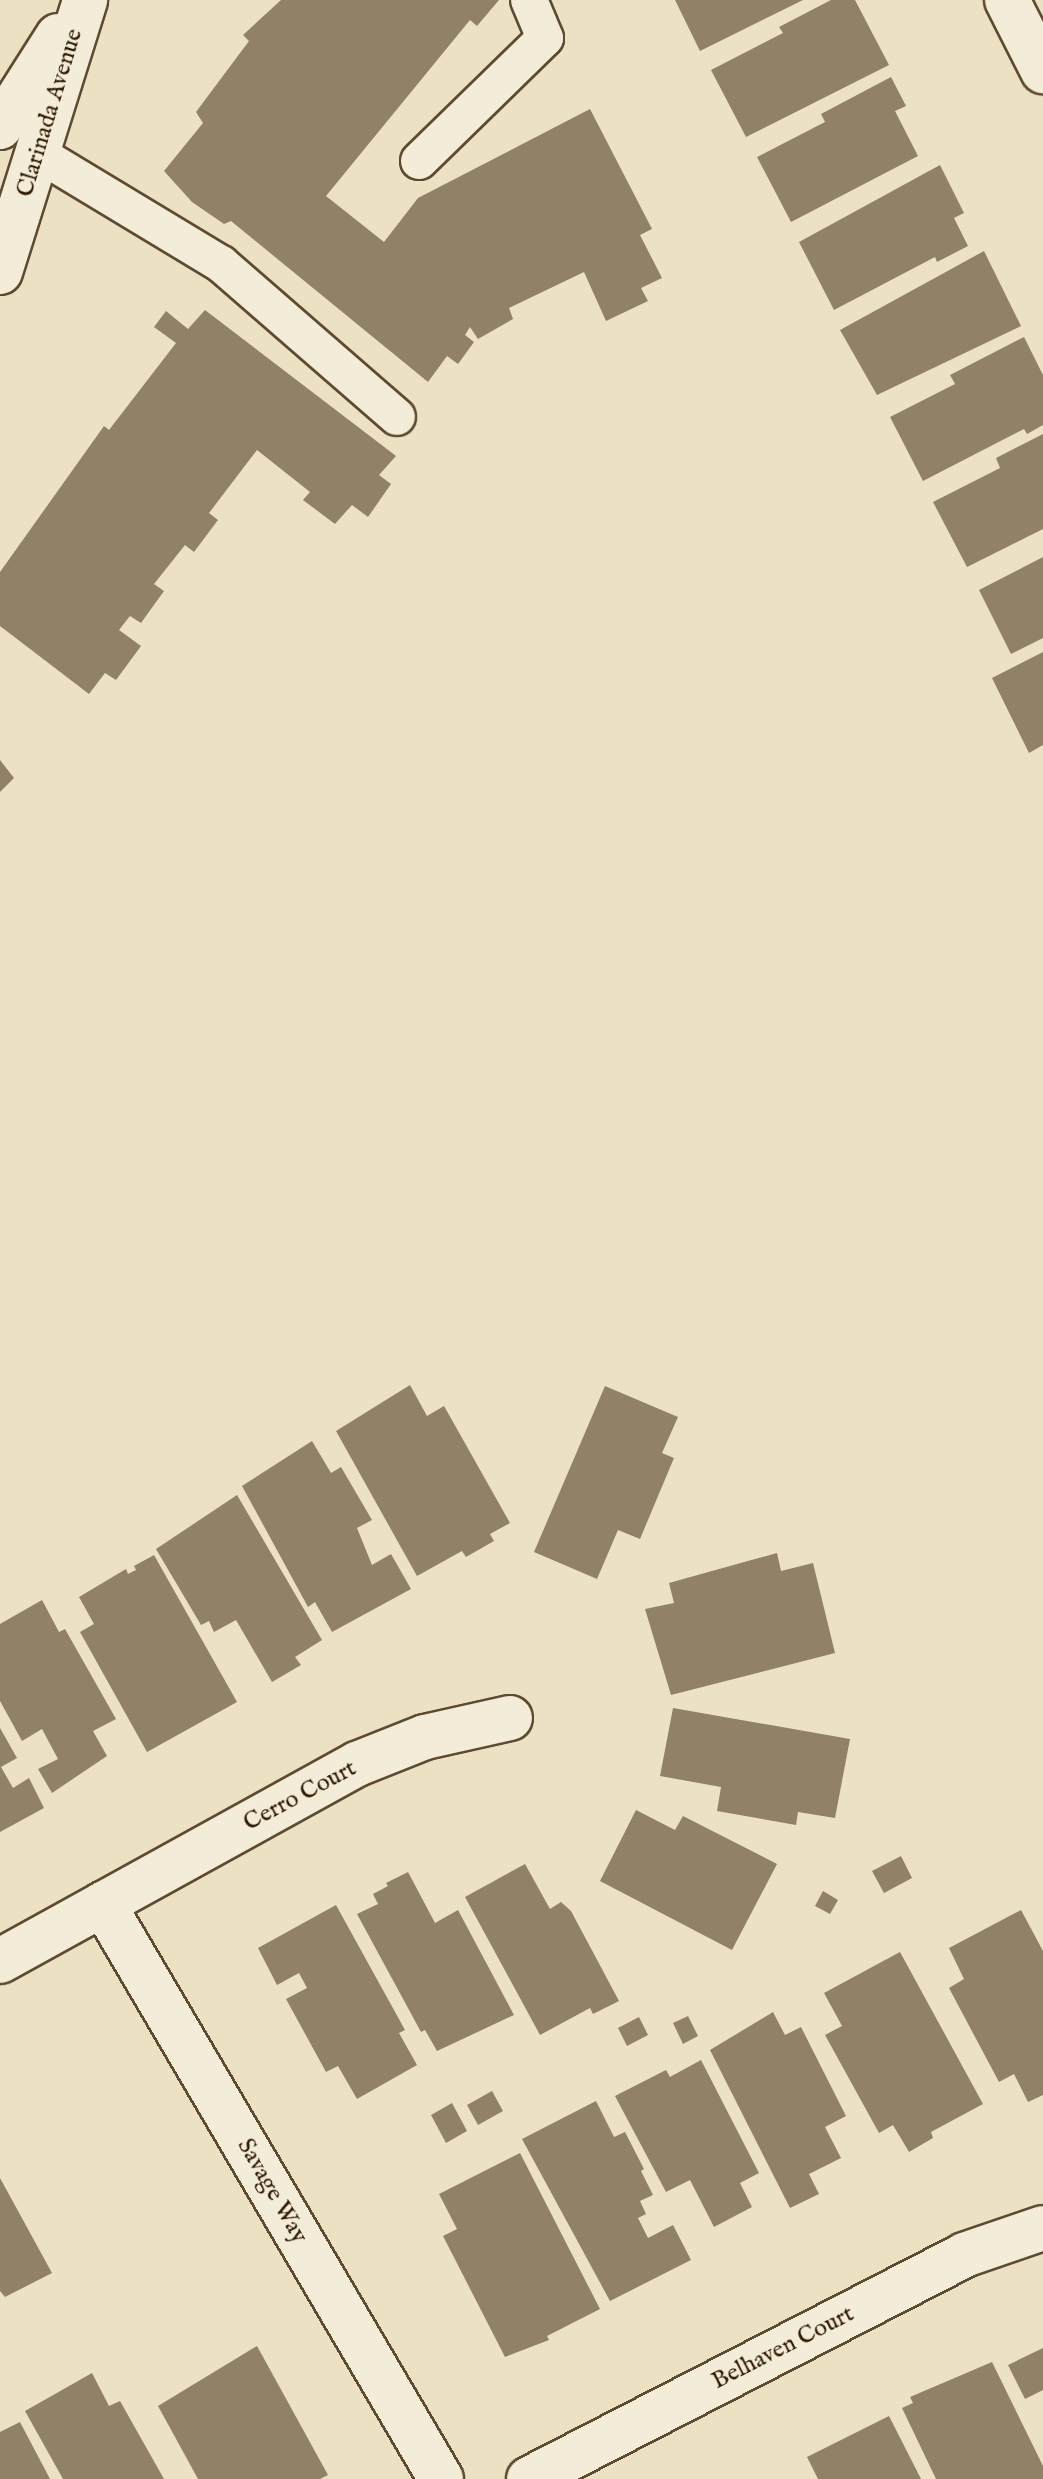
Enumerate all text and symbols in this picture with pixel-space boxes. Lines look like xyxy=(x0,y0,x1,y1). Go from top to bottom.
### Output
street label: Clarinada Avenue xyxy=(11,25,89,201)
street label: Cerro Court xyxy=(239,1754,361,1838)
street label: Savage Way xyxy=(231,2134,313,2248)
street label: Belhaven Court xyxy=(707,2300,859,2396)

